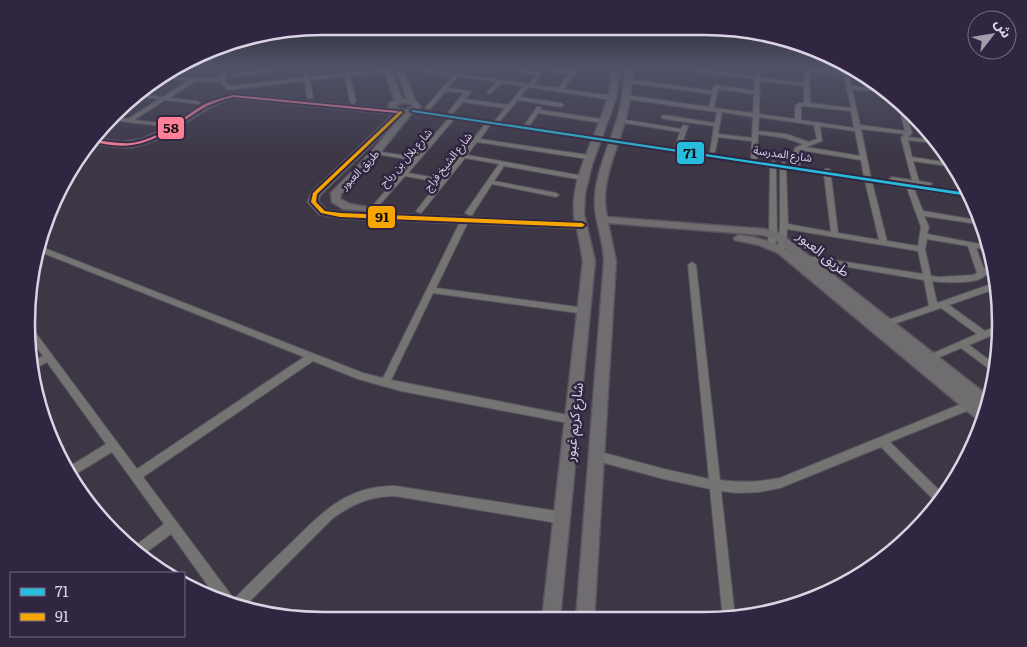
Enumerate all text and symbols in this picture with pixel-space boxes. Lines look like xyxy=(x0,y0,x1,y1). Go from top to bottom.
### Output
north arrow xyxy=(967,10,1017,60)
text: ش xyxy=(990,14,1018,41)
line badge: 58 xyxy=(157,116,185,140)
text: 58 xyxy=(163,117,179,137)
street label: شارع بلال بن رباح xyxy=(375,124,436,190)
street label: شارع الشيخ فراج xyxy=(419,128,476,194)
line badge: 71 xyxy=(676,141,705,165)
street label: شارع المدرسة xyxy=(753,141,814,166)
text: 71 xyxy=(683,142,697,162)
street label: طريق العبور xyxy=(335,145,382,193)
line badge: 91 xyxy=(367,205,396,229)
text: 91 xyxy=(375,206,389,226)
street label: طريق العبور xyxy=(792,225,855,282)
street label: شارع كريم غبور xyxy=(559,381,589,464)
legend xyxy=(10,572,185,637)
text: 71 xyxy=(55,579,69,602)
text: 91 xyxy=(55,604,69,627)

